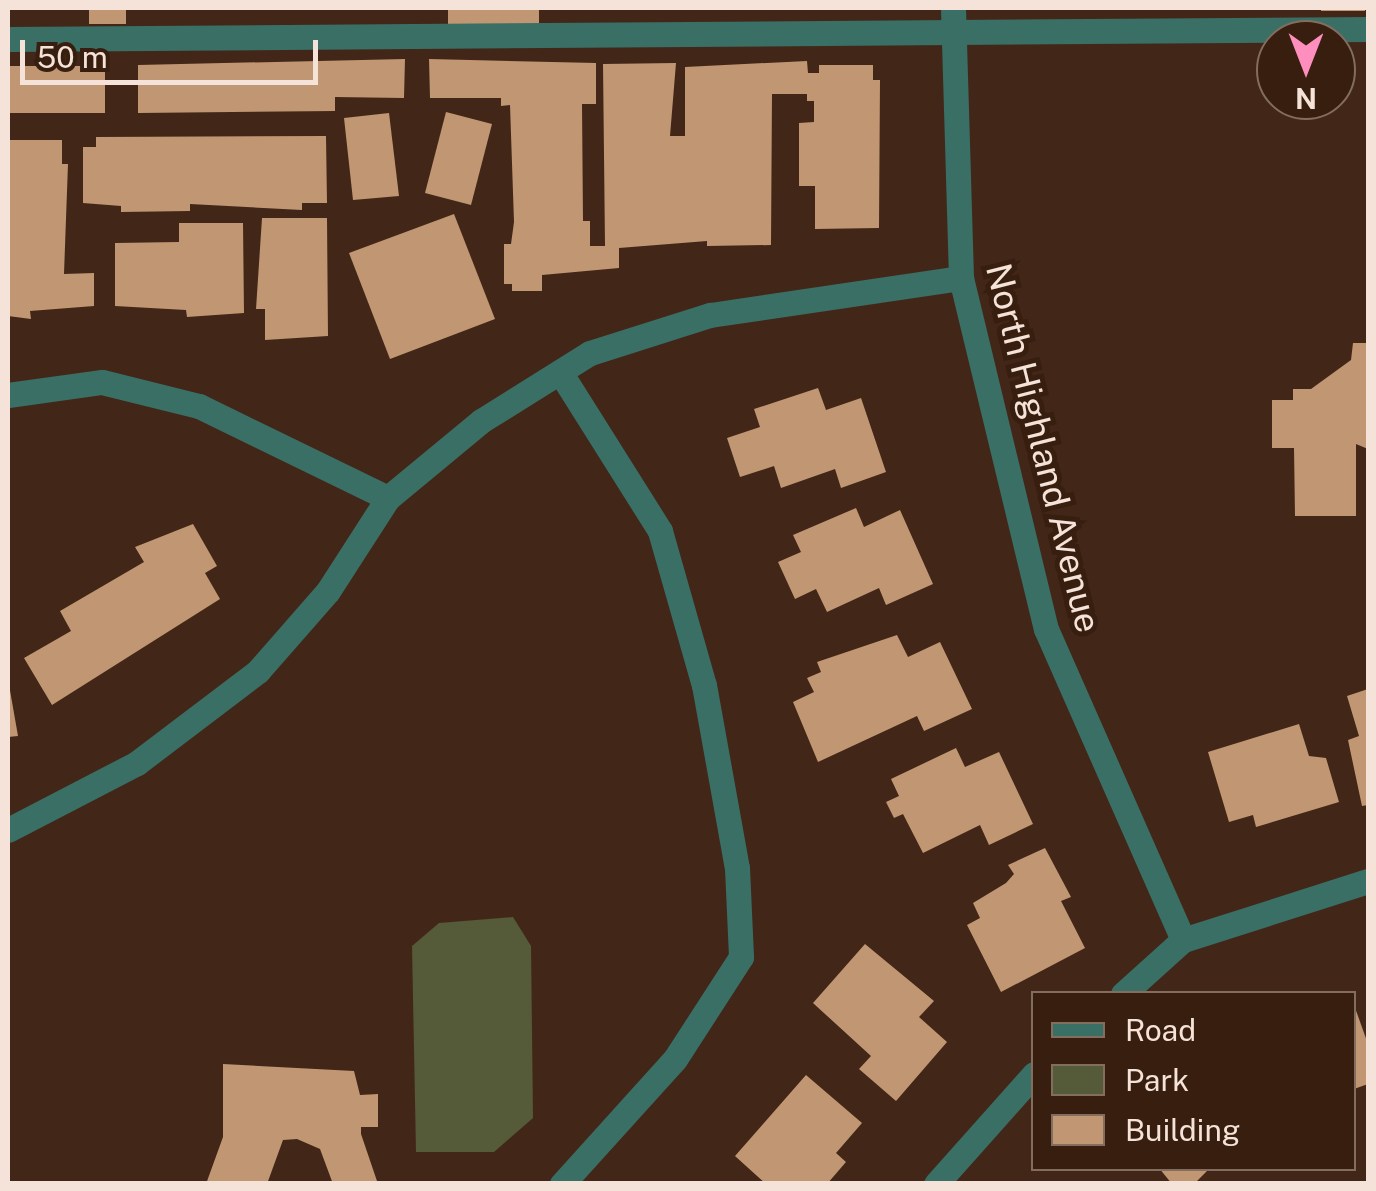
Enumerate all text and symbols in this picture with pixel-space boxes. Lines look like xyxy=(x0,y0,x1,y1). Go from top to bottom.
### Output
scale bar xyxy=(25,20,322,82)
north arrow xyxy=(1256,20,1356,120)
text: 50 m xyxy=(37,39,108,75)
text: N xyxy=(1295,82,1317,115)
street label: North Highland Avenue xyxy=(977,259,1109,637)
legend xyxy=(1031,991,1356,1171)
text: Road xyxy=(1125,1012,1196,1048)
text: Park xyxy=(1125,1062,1189,1098)
text: Building xyxy=(1125,1112,1240,1148)

